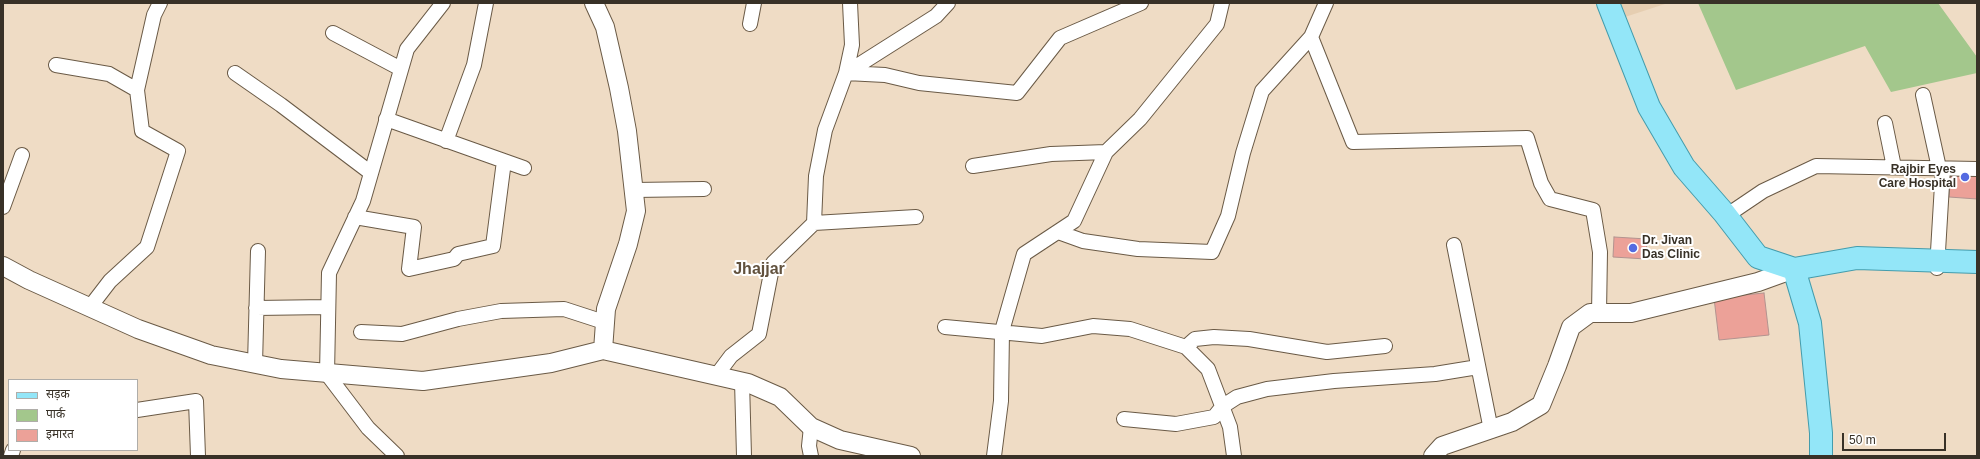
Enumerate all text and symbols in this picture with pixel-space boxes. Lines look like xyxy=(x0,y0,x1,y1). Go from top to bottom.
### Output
place label: Rajbir Eyes Care Hospital xyxy=(1879,163,1956,191)
marker: Rajbir Eyes Care Hospital xyxy=(1959,171,1971,183)
place label: Dr. Jivan Das Clinic xyxy=(1642,234,1700,262)
marker: Dr. Jivan Das Clinic xyxy=(1627,242,1639,254)
district label: Jhajjar xyxy=(733,260,785,280)
legend xyxy=(8,379,138,451)
text: सड़क xyxy=(46,387,70,401)
text: पार्क xyxy=(46,407,65,421)
scale bar xyxy=(1844,425,1948,451)
text: इमारत xyxy=(46,427,74,441)
text: 50 m xyxy=(1849,433,1876,447)

